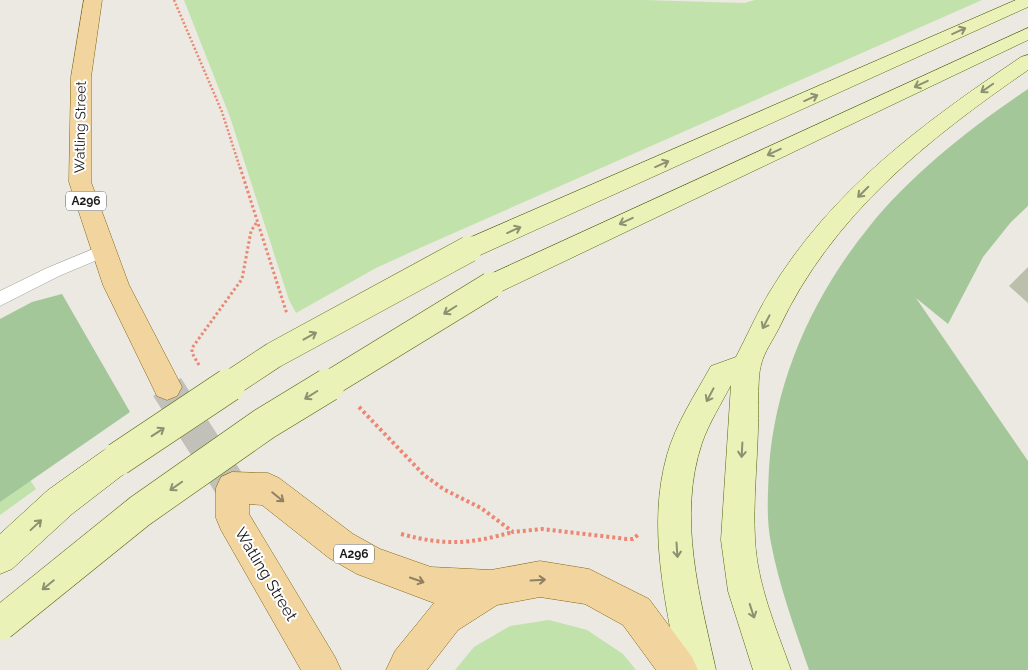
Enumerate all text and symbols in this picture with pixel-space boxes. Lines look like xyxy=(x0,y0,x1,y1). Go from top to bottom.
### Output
one-way arrow xyxy=(951,26,966,36)
one-way arrow xyxy=(914,79,929,89)
street label: Watling Street xyxy=(71,80,89,173)
one-way arrow xyxy=(981,83,995,93)
one-way arrow xyxy=(803,92,818,102)
one-way arrow xyxy=(766,148,781,158)
one-way arrow xyxy=(654,158,669,168)
one-way arrow xyxy=(857,185,869,197)
road number: A296 xyxy=(66,192,106,210)
one-way arrow xyxy=(619,217,634,227)
one-way arrow xyxy=(506,224,521,234)
one-way arrow xyxy=(443,305,457,315)
one-way arrow xyxy=(761,314,770,329)
one-way arrow xyxy=(303,331,318,341)
one-way arrow xyxy=(705,387,715,401)
one-way arrow xyxy=(305,390,319,400)
one-way arrow xyxy=(151,427,165,437)
one-way arrow xyxy=(738,442,747,458)
one-way arrow xyxy=(169,481,183,491)
one-way arrow xyxy=(271,492,284,503)
one-way arrow xyxy=(30,519,43,531)
street label: Watling Street xyxy=(231,524,302,625)
one-way arrow xyxy=(672,542,681,558)
road number: A296 xyxy=(334,544,374,564)
one-way arrow xyxy=(408,575,424,585)
one-way arrow xyxy=(530,576,546,585)
one-way arrow xyxy=(42,580,55,591)
one-way arrow xyxy=(748,602,757,618)

